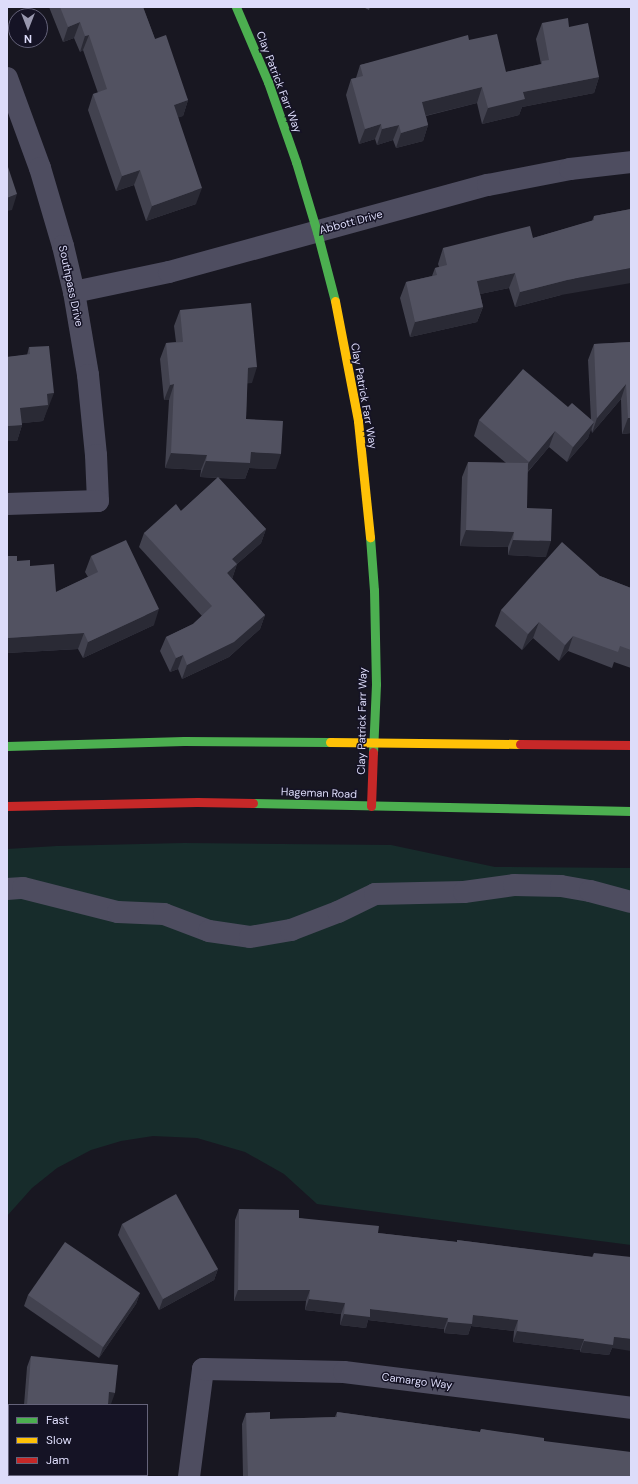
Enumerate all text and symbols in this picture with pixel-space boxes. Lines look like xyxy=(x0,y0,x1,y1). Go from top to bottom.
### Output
north arrow xyxy=(8,8,48,48)
street label: Clay Patrick Farr Way xyxy=(254,29,304,135)
text: N xyxy=(24,32,32,46)
street label: Abbott Drive xyxy=(318,207,384,237)
street label: Southpass Drive xyxy=(56,244,86,328)
street label: Clay Patrick Farr Way xyxy=(348,342,380,450)
street label: Clay Patrick Farr Way xyxy=(354,667,370,775)
street label: Hageman Road xyxy=(281,785,357,801)
street label: Camargo Way xyxy=(381,1370,453,1392)
legend xyxy=(8,1404,148,1476)
text: Fast xyxy=(46,1412,69,1428)
text: Slow xyxy=(46,1432,72,1448)
text: Jam xyxy=(46,1452,69,1468)

